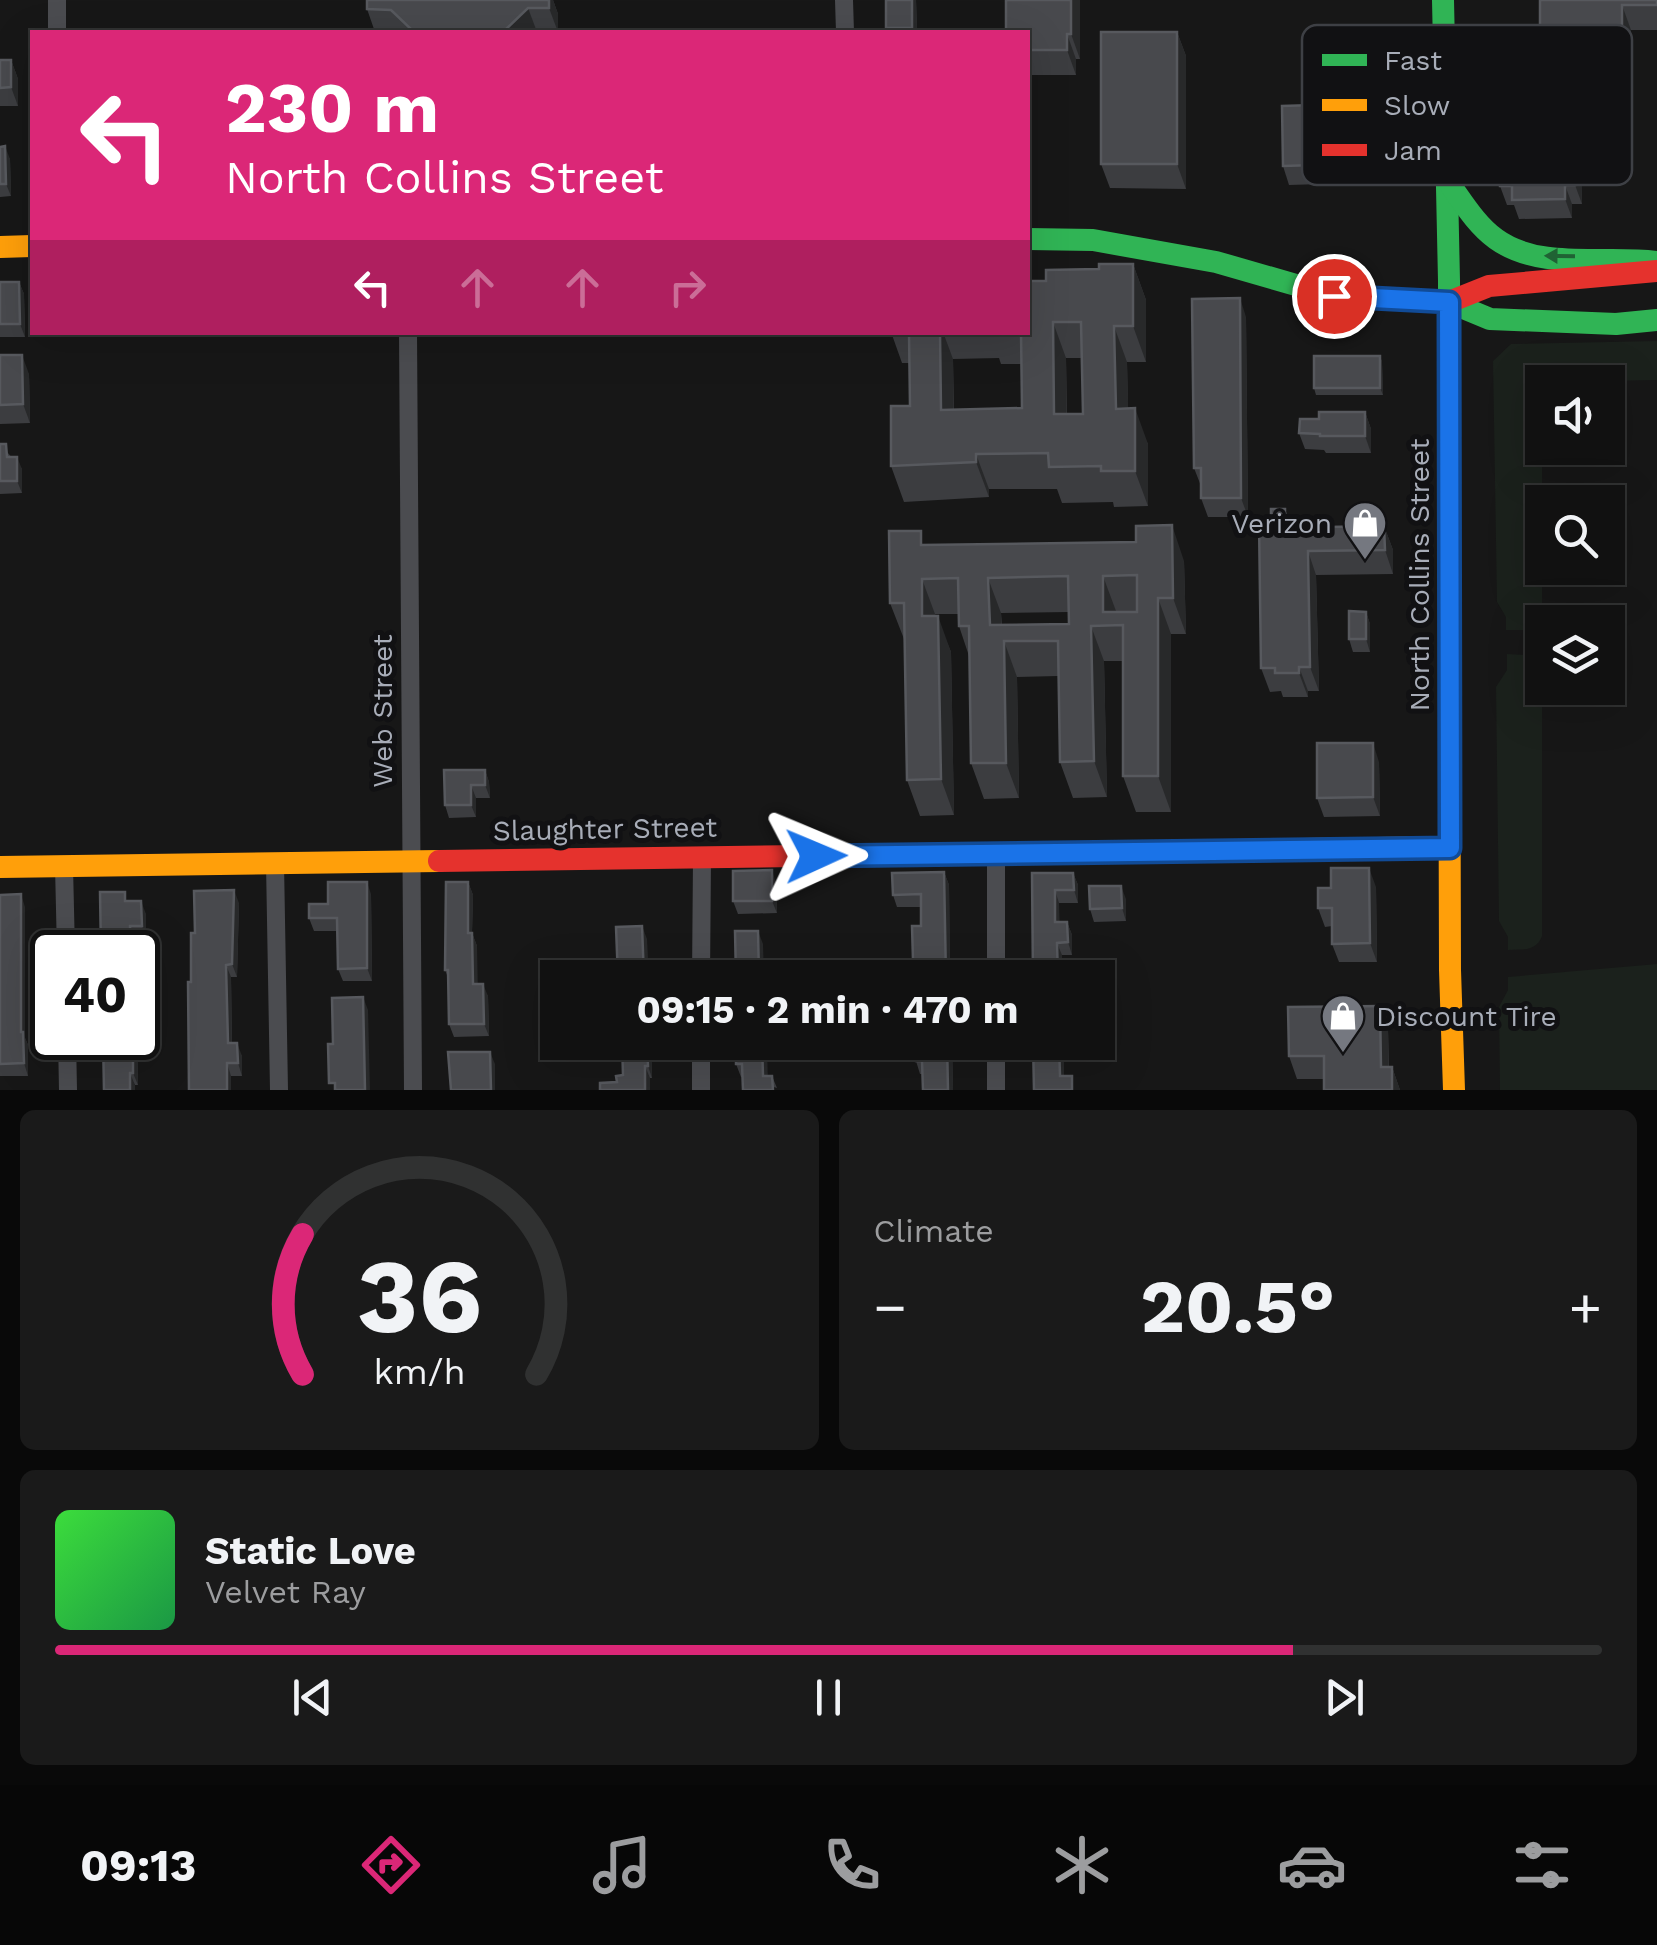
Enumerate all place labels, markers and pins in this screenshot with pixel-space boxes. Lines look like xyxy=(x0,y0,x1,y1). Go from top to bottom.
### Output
pin xyxy=(1292,254,1377,339)
shop icon: Verizon xyxy=(1342,500,1388,561)
place label: Verizon xyxy=(1231,507,1332,540)
shop icon: Discount Tire xyxy=(1320,993,1366,1054)
place label: Discount Tire xyxy=(1376,1000,1557,1033)

